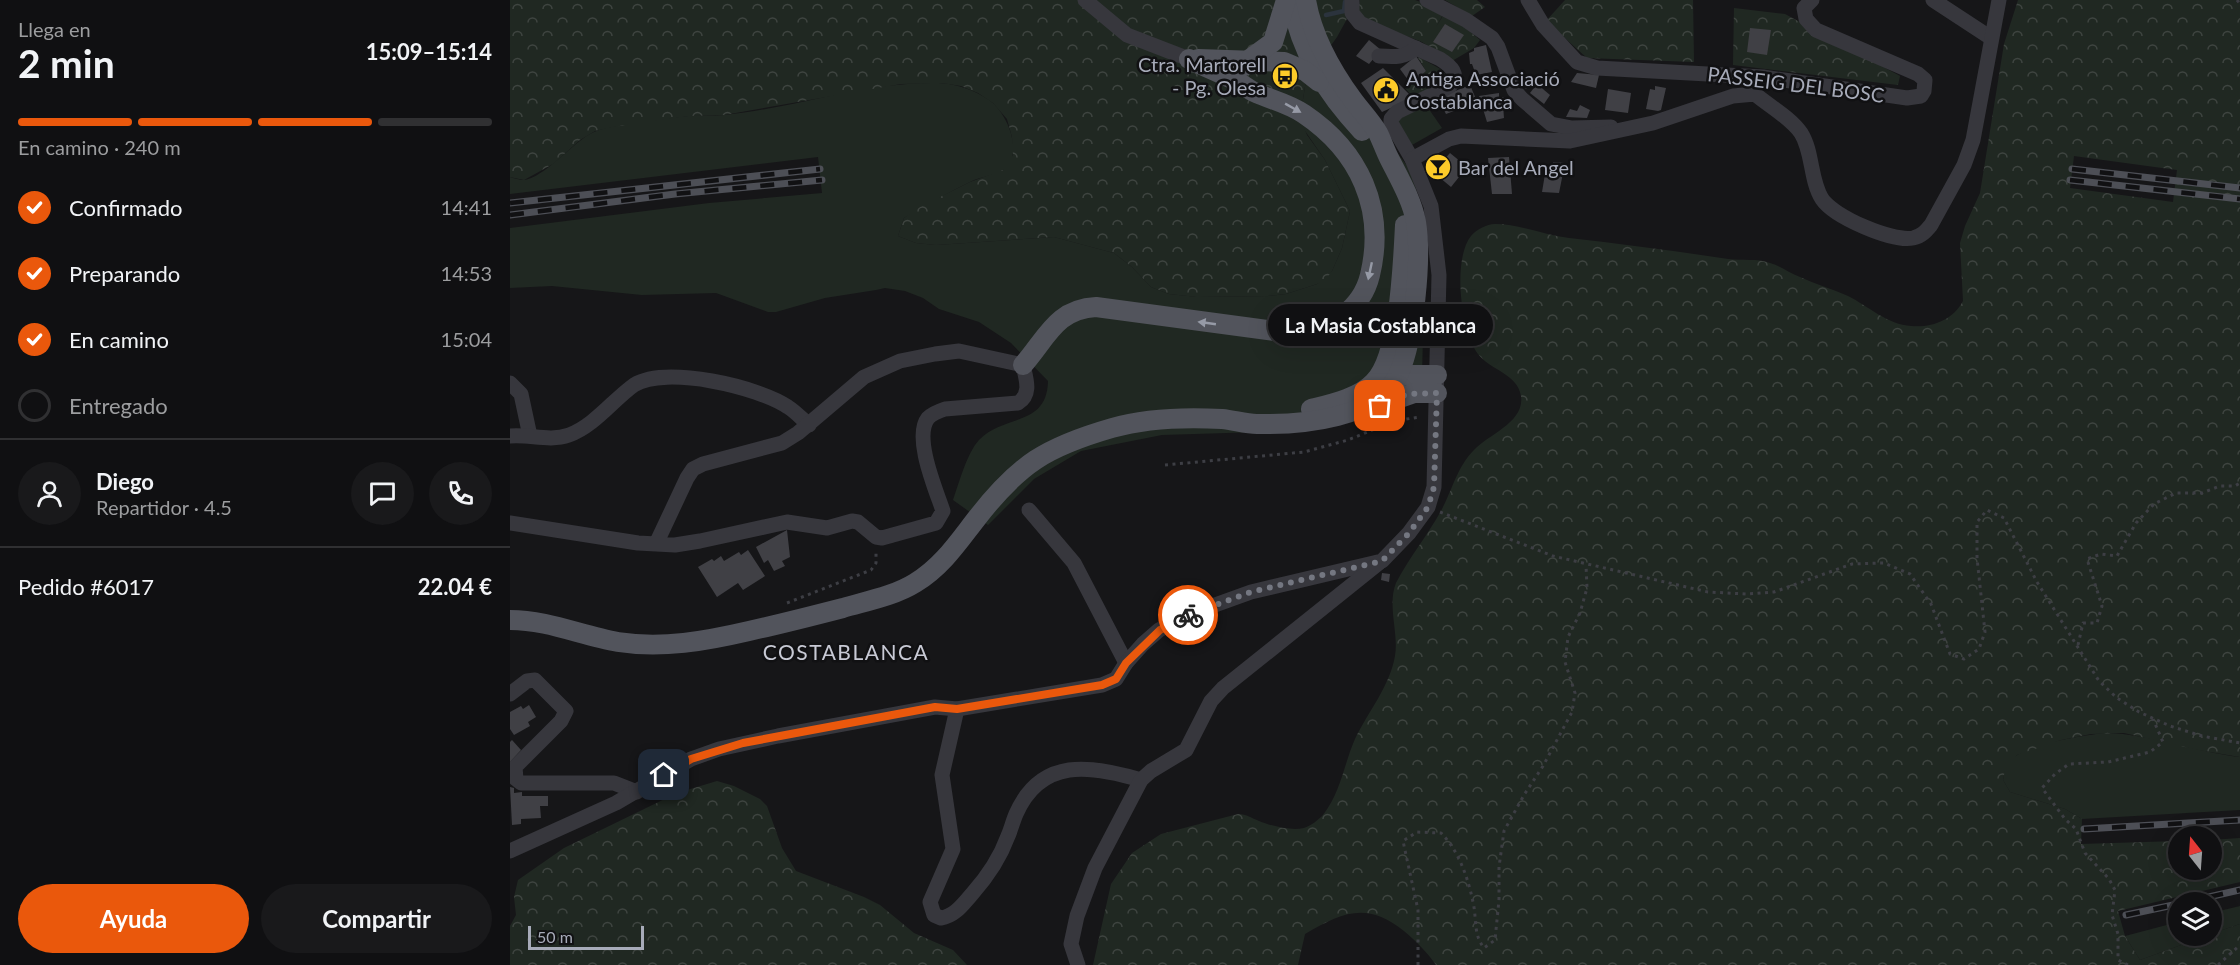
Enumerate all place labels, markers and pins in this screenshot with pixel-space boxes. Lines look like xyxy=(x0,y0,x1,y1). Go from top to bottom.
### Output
place label: Ctra. Martorell - Pg. Olesa xyxy=(1138,52,1266,99)
bus stop icon: Ctra. Martorell - Pg. Olesa xyxy=(1270,61,1300,91)
place label: Antiga Associació Costablanca xyxy=(1406,66,1560,113)
public building icon: Antiga Associació Costablanca xyxy=(1371,75,1401,105)
bar icon: Bar del Angel xyxy=(1423,152,1453,182)
place label: Bar del Angel xyxy=(1458,155,1574,179)
callout: La Masia Costablanca xyxy=(1268,304,1492,346)
pin xyxy=(1354,380,1405,431)
pin xyxy=(638,749,689,800)

